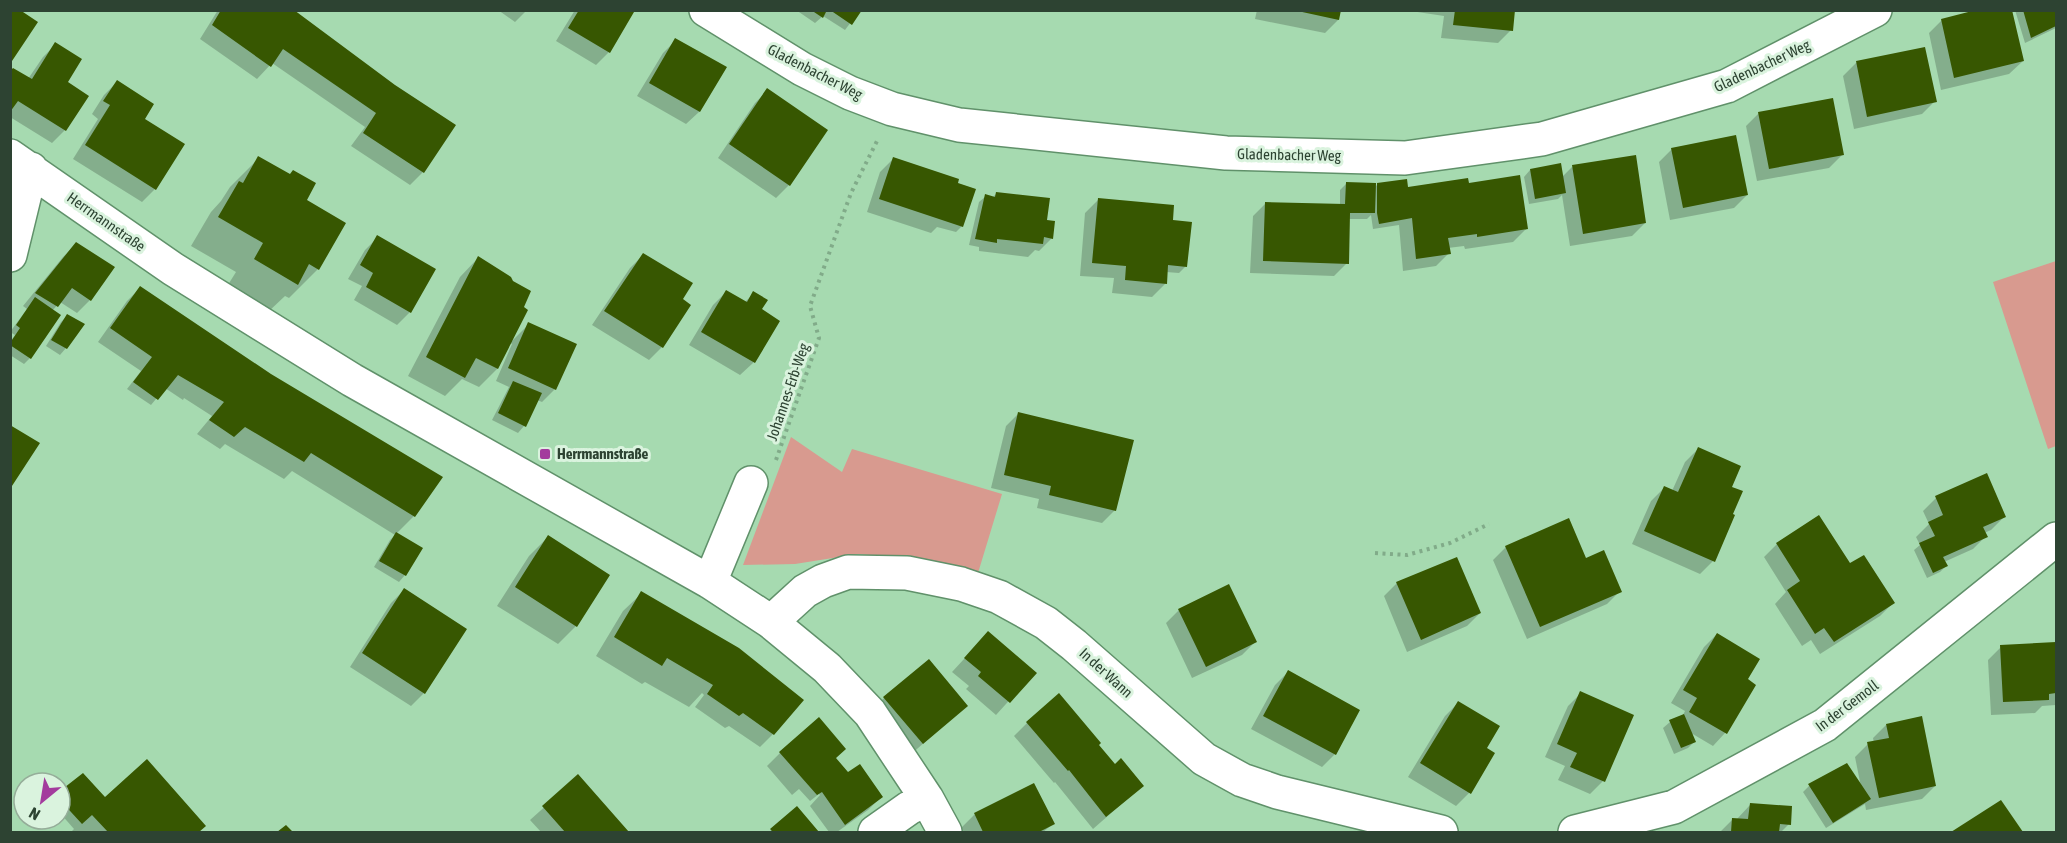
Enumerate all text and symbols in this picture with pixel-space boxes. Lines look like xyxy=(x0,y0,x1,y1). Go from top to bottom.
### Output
street label: Gladenbacher Weg xyxy=(1711,36,1813,95)
street label: Gladenbacher Weg xyxy=(765,40,866,103)
street label: Gladenbacher Weg xyxy=(1237,145,1342,164)
street label: Herrmannstraße xyxy=(64,188,149,255)
street label: Johannes-Erb-Weg xyxy=(763,340,812,443)
place label: Herrmannstraße xyxy=(557,445,648,462)
marker: Herrmannstraße xyxy=(538,447,552,461)
street label: In der Wann xyxy=(1076,644,1136,701)
street label: In der Gemoll xyxy=(1812,676,1881,735)
north arrow xyxy=(12,771,72,831)
text: N xyxy=(26,804,43,824)

